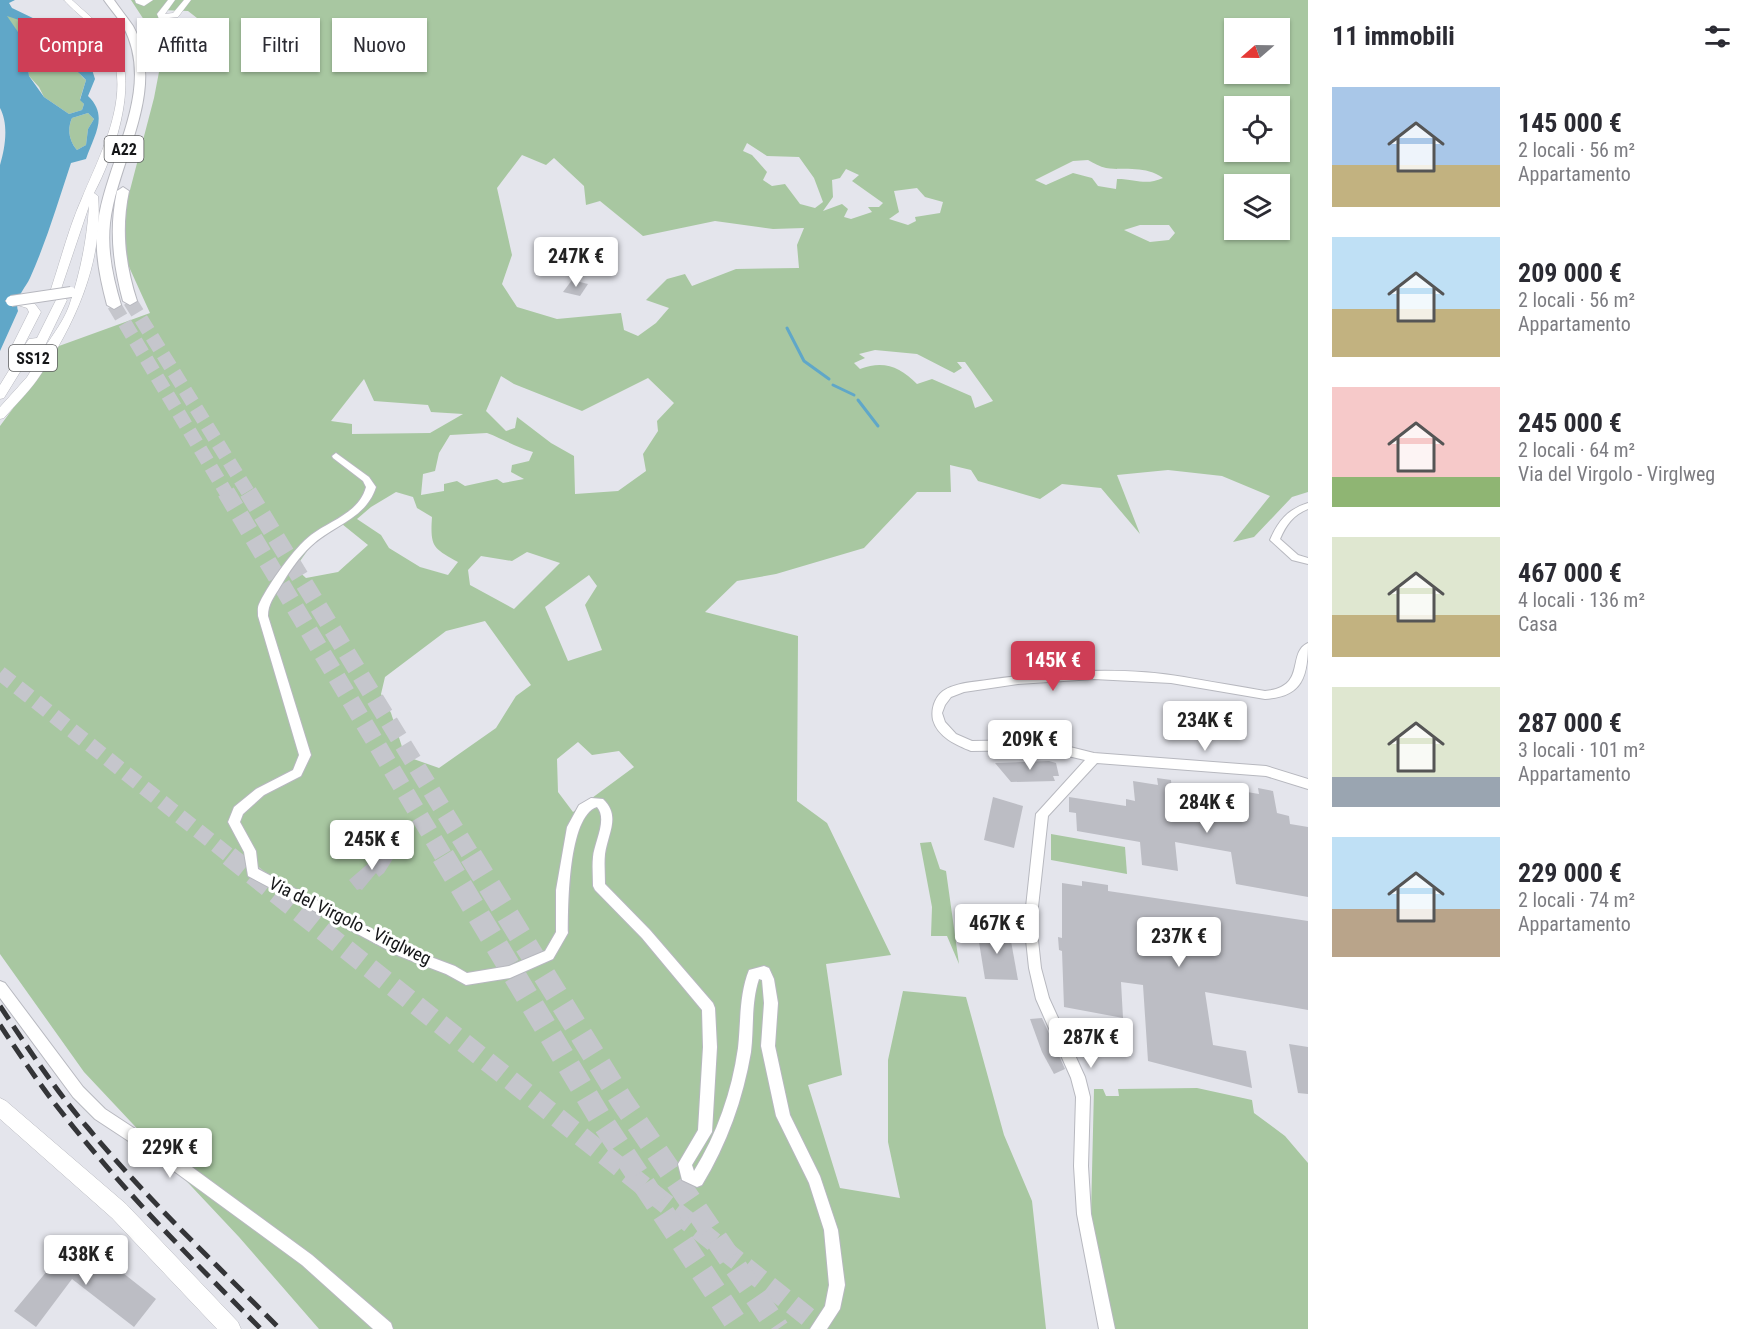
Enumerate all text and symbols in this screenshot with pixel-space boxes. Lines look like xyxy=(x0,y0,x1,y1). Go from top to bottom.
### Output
chip: Compra xyxy=(18,18,125,72)
chip: Affitta xyxy=(137,18,229,72)
chip: Filtri xyxy=(241,18,320,72)
chip: Nuovo xyxy=(332,18,427,72)
north arrow xyxy=(1224,18,1290,84)
map controls xyxy=(1224,18,1290,240)
icon: filters xyxy=(1701,20,1734,53)
text: 11 immobili xyxy=(1332,21,1455,51)
button: locate xyxy=(1224,96,1290,162)
text: 145 000 € xyxy=(1518,108,1622,138)
icon: home xyxy=(1380,111,1452,183)
road number: A22 xyxy=(104,136,144,162)
text: 2 locali · 56 m² xyxy=(1518,138,1635,162)
text: Appartamento xyxy=(1518,162,1631,186)
button: layers xyxy=(1224,174,1290,240)
pin: 247K € xyxy=(527,237,625,288)
text: 247K € xyxy=(548,244,604,268)
text: 209 000 € xyxy=(1518,258,1622,288)
icon: home xyxy=(1380,261,1452,333)
text: 2 locali · 56 m² xyxy=(1518,288,1635,312)
text: Appartamento xyxy=(1518,312,1631,336)
road number: SS12 xyxy=(9,345,57,371)
text: 245 000 € xyxy=(1518,408,1622,438)
icon: home xyxy=(1380,411,1452,483)
text: 2 locali · 64 m² xyxy=(1518,438,1635,462)
text: Via del Virgolo - Virglweg xyxy=(1518,462,1715,486)
text: 467 000 € xyxy=(1518,558,1622,588)
icon: home xyxy=(1380,561,1452,633)
text: 4 locali · 136 m² xyxy=(1518,588,1645,612)
text: Casa xyxy=(1518,612,1558,636)
pin: 145K € xyxy=(1004,641,1102,692)
text: 145K € xyxy=(1025,648,1081,672)
pin: 234K € xyxy=(1156,701,1254,752)
text: 234K € xyxy=(1177,708,1233,732)
text: 287 000 € xyxy=(1518,708,1622,738)
icon: home xyxy=(1380,711,1452,783)
pin: 209K € xyxy=(981,720,1079,771)
text: 209K € xyxy=(1002,727,1058,751)
text: 3 locali · 101 m² xyxy=(1518,738,1645,762)
text: Appartamento xyxy=(1518,762,1631,786)
pin: 284K € xyxy=(1158,783,1256,834)
text: 284K € xyxy=(1179,790,1235,814)
pin: 245K € xyxy=(323,820,421,871)
text: 245K € xyxy=(344,827,400,851)
text: 229 000 € xyxy=(1518,858,1622,888)
icon: home xyxy=(1380,861,1452,933)
street label: Via del Virgolo - Virglweg xyxy=(266,872,435,969)
text: 2 locali · 74 m² xyxy=(1518,888,1635,912)
pin: 467K € xyxy=(948,904,1046,955)
text: 467K € xyxy=(969,911,1025,935)
text: Appartamento xyxy=(1518,912,1631,936)
pin: 237K € xyxy=(1130,917,1228,968)
text: 237K € xyxy=(1151,924,1207,948)
pin: 287K € xyxy=(1042,1018,1140,1069)
text: 287K € xyxy=(1063,1025,1119,1049)
pin: 229K € xyxy=(121,1128,219,1179)
text: 229K € xyxy=(142,1135,198,1159)
pin: 438K € xyxy=(37,1235,135,1286)
text: 438K € xyxy=(58,1242,114,1266)

